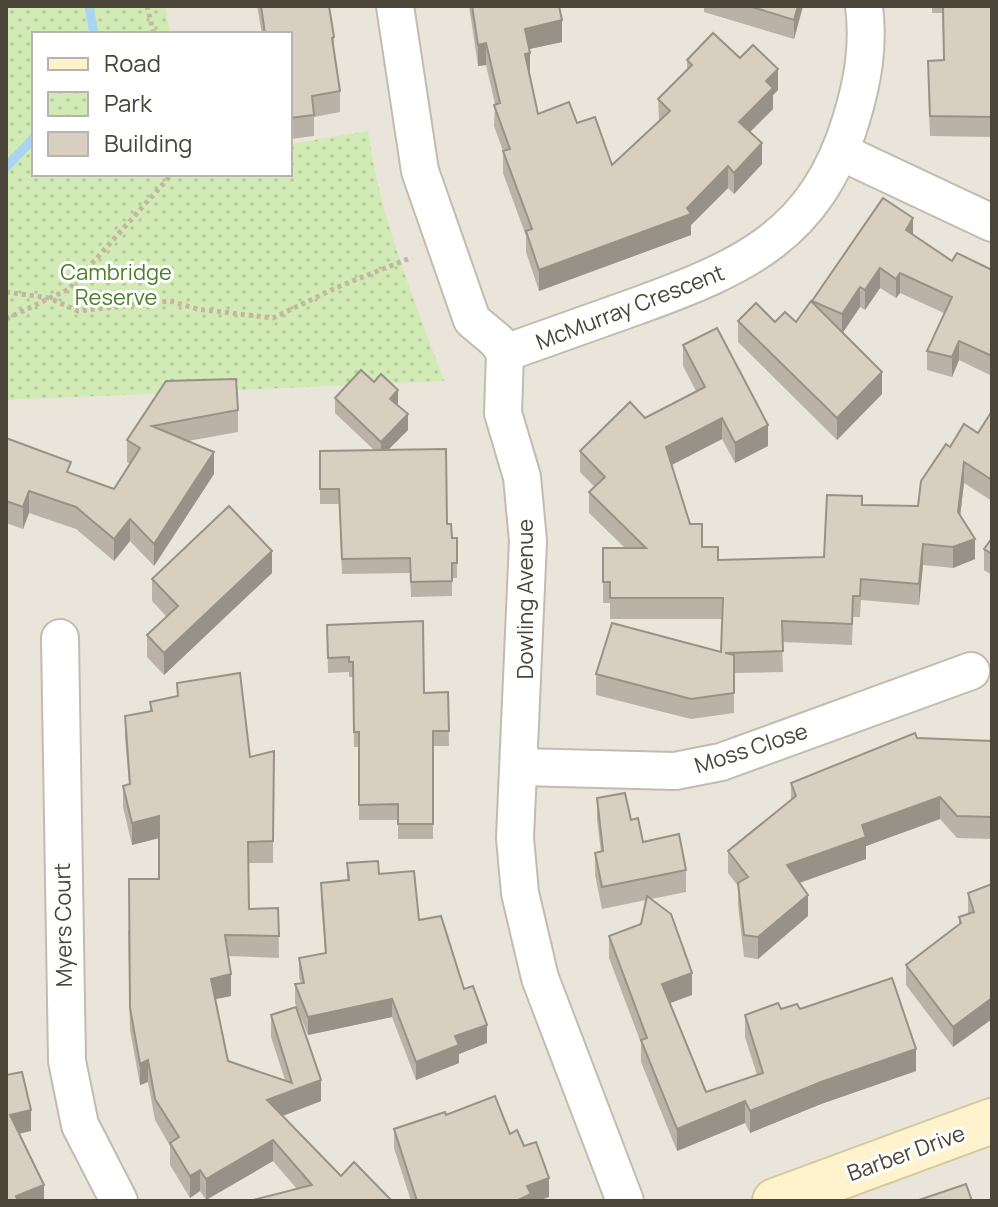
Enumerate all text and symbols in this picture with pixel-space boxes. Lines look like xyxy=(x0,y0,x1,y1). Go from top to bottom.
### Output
legend xyxy=(32,32,292,176)
text: Road xyxy=(104,46,161,79)
text: Park xyxy=(104,86,153,119)
text: Building xyxy=(104,126,192,159)
park label: Cambridge Reserve xyxy=(60,257,172,312)
street label: McMurray Crescent xyxy=(532,257,729,357)
street label: Dowling Avenue xyxy=(510,519,540,679)
street label: Moss Close xyxy=(691,716,811,780)
street label: Myers Court xyxy=(47,862,79,988)
street label: Barber Drive xyxy=(843,1118,969,1188)

